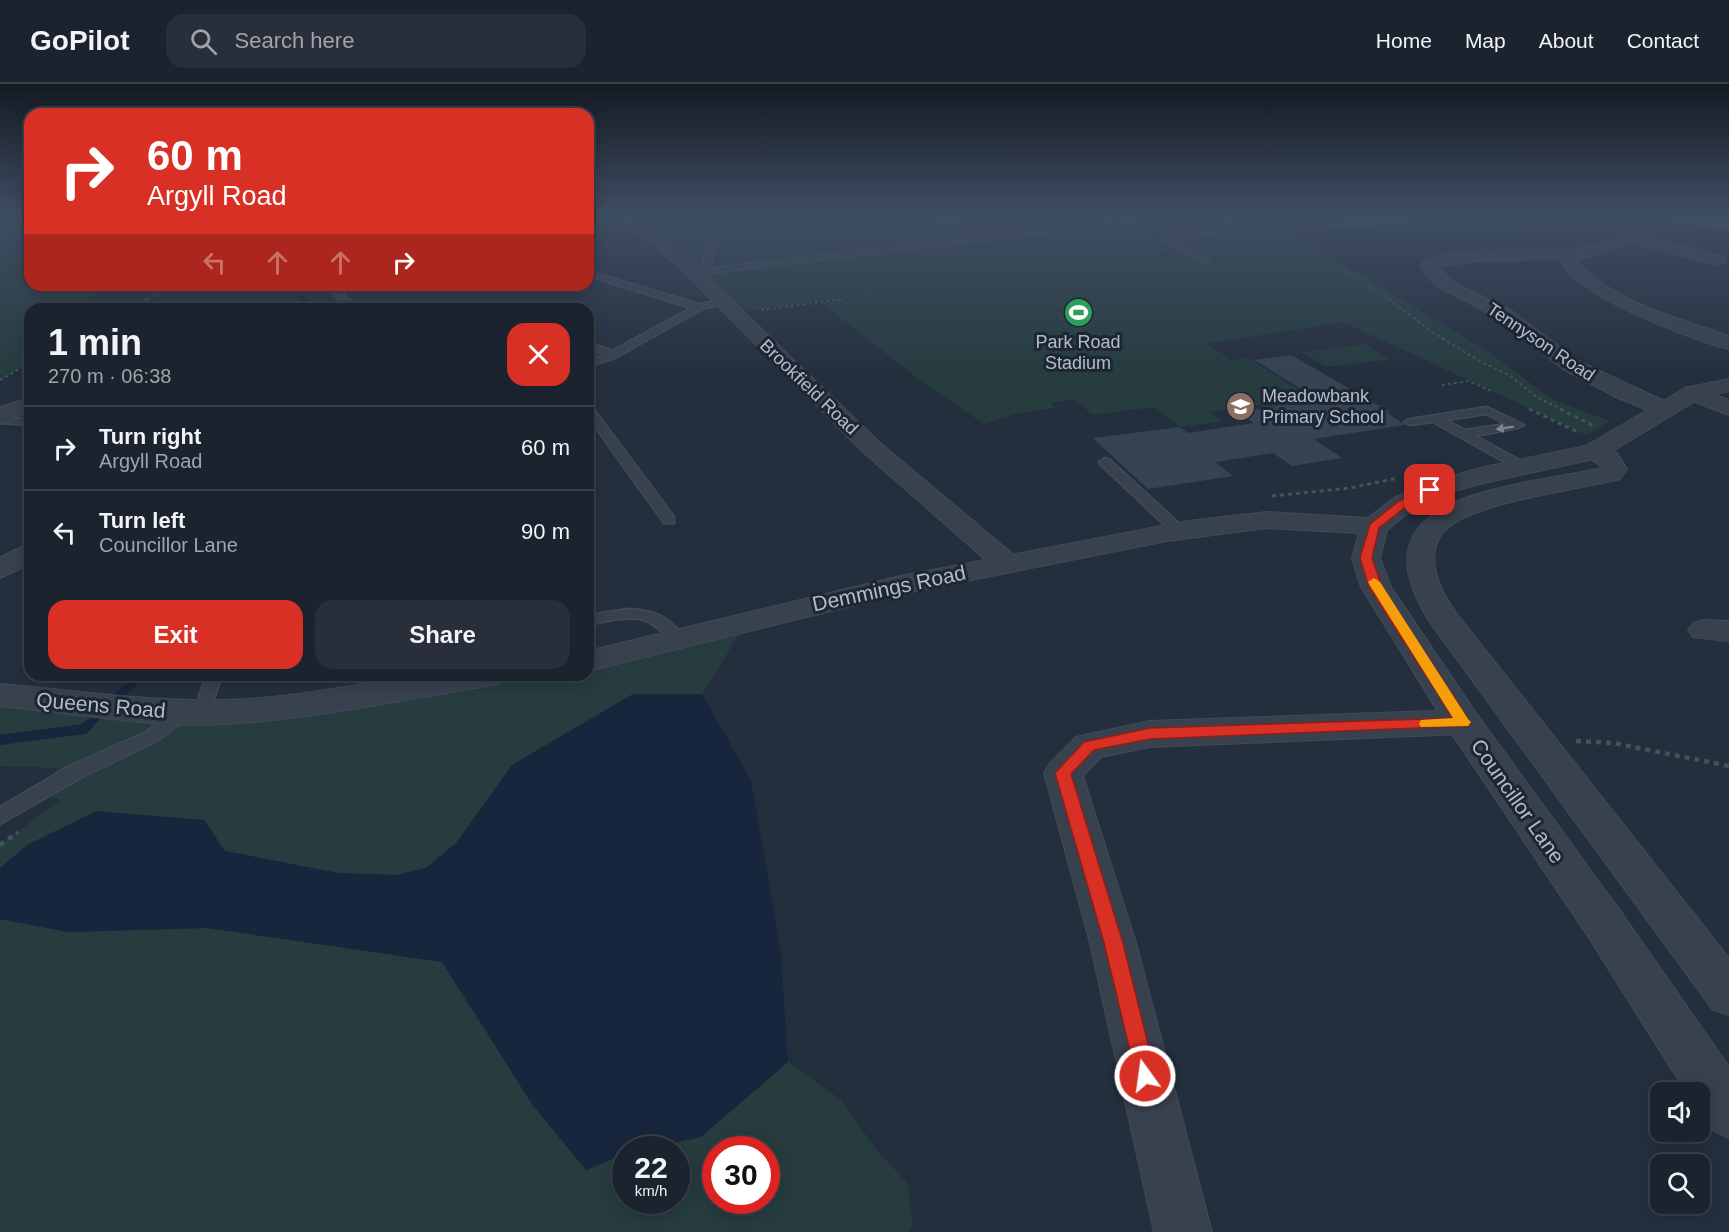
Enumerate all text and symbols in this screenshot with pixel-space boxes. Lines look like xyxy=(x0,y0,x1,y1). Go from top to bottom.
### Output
search box xyxy=(166,14,586,68)
text: GoPilot xyxy=(30,25,130,56)
icon: search xyxy=(187,25,220,58)
text: Search here xyxy=(235,28,354,53)
text: Home xyxy=(1376,29,1432,52)
text: Map xyxy=(1465,29,1506,52)
text: About xyxy=(1539,29,1594,52)
text: Contact xyxy=(1627,29,1699,52)
icon: right xyxy=(48,132,126,210)
text: 60 m xyxy=(147,132,243,179)
text: Argyll Road xyxy=(147,181,287,211)
icon: left xyxy=(198,246,231,279)
icon: ahead xyxy=(261,246,294,279)
icon: ahead xyxy=(324,246,357,279)
icon: right xyxy=(387,246,420,279)
sports icon: Park Road Stadium xyxy=(1062,297,1094,329)
street label: Tennyson Road xyxy=(1484,299,1598,385)
text: 1 min xyxy=(48,322,142,363)
button: close xyxy=(507,323,570,386)
place label: Park Road Stadium xyxy=(1035,332,1121,373)
street label: Brookfield Road xyxy=(756,335,862,439)
text: 270 m · 06:38 xyxy=(48,365,171,387)
place label: Meadowbank Primary School xyxy=(1262,386,1384,427)
school or university icon: Meadowbank Primary School xyxy=(1225,390,1257,422)
one-way arrow xyxy=(1495,423,1514,432)
text: Turn right xyxy=(99,424,201,449)
icon: right xyxy=(48,432,81,465)
text: 60 m xyxy=(521,435,570,460)
text: Argyll Road xyxy=(99,450,202,472)
pin xyxy=(1404,464,1455,515)
icon: arrive xyxy=(1413,473,1446,506)
text: Turn left xyxy=(99,508,185,533)
icon: left xyxy=(48,516,81,549)
text: 90 m xyxy=(521,519,570,544)
text: Councillor Lane xyxy=(99,534,238,556)
street label: Demmings Road xyxy=(810,560,968,616)
button: Exit xyxy=(48,600,303,669)
button: Share xyxy=(315,600,570,669)
street label: Queens Road xyxy=(35,688,167,722)
street label: Councillor Lane xyxy=(1467,735,1569,867)
position arrow xyxy=(1113,1044,1177,1108)
map controls xyxy=(1650,1082,1710,1214)
button: sound xyxy=(1650,1082,1710,1142)
speed limit sign: 30 xyxy=(702,1136,780,1214)
text: 22 xyxy=(634,1151,668,1184)
button: search xyxy=(1650,1154,1710,1214)
text: km/h xyxy=(635,1182,667,1199)

